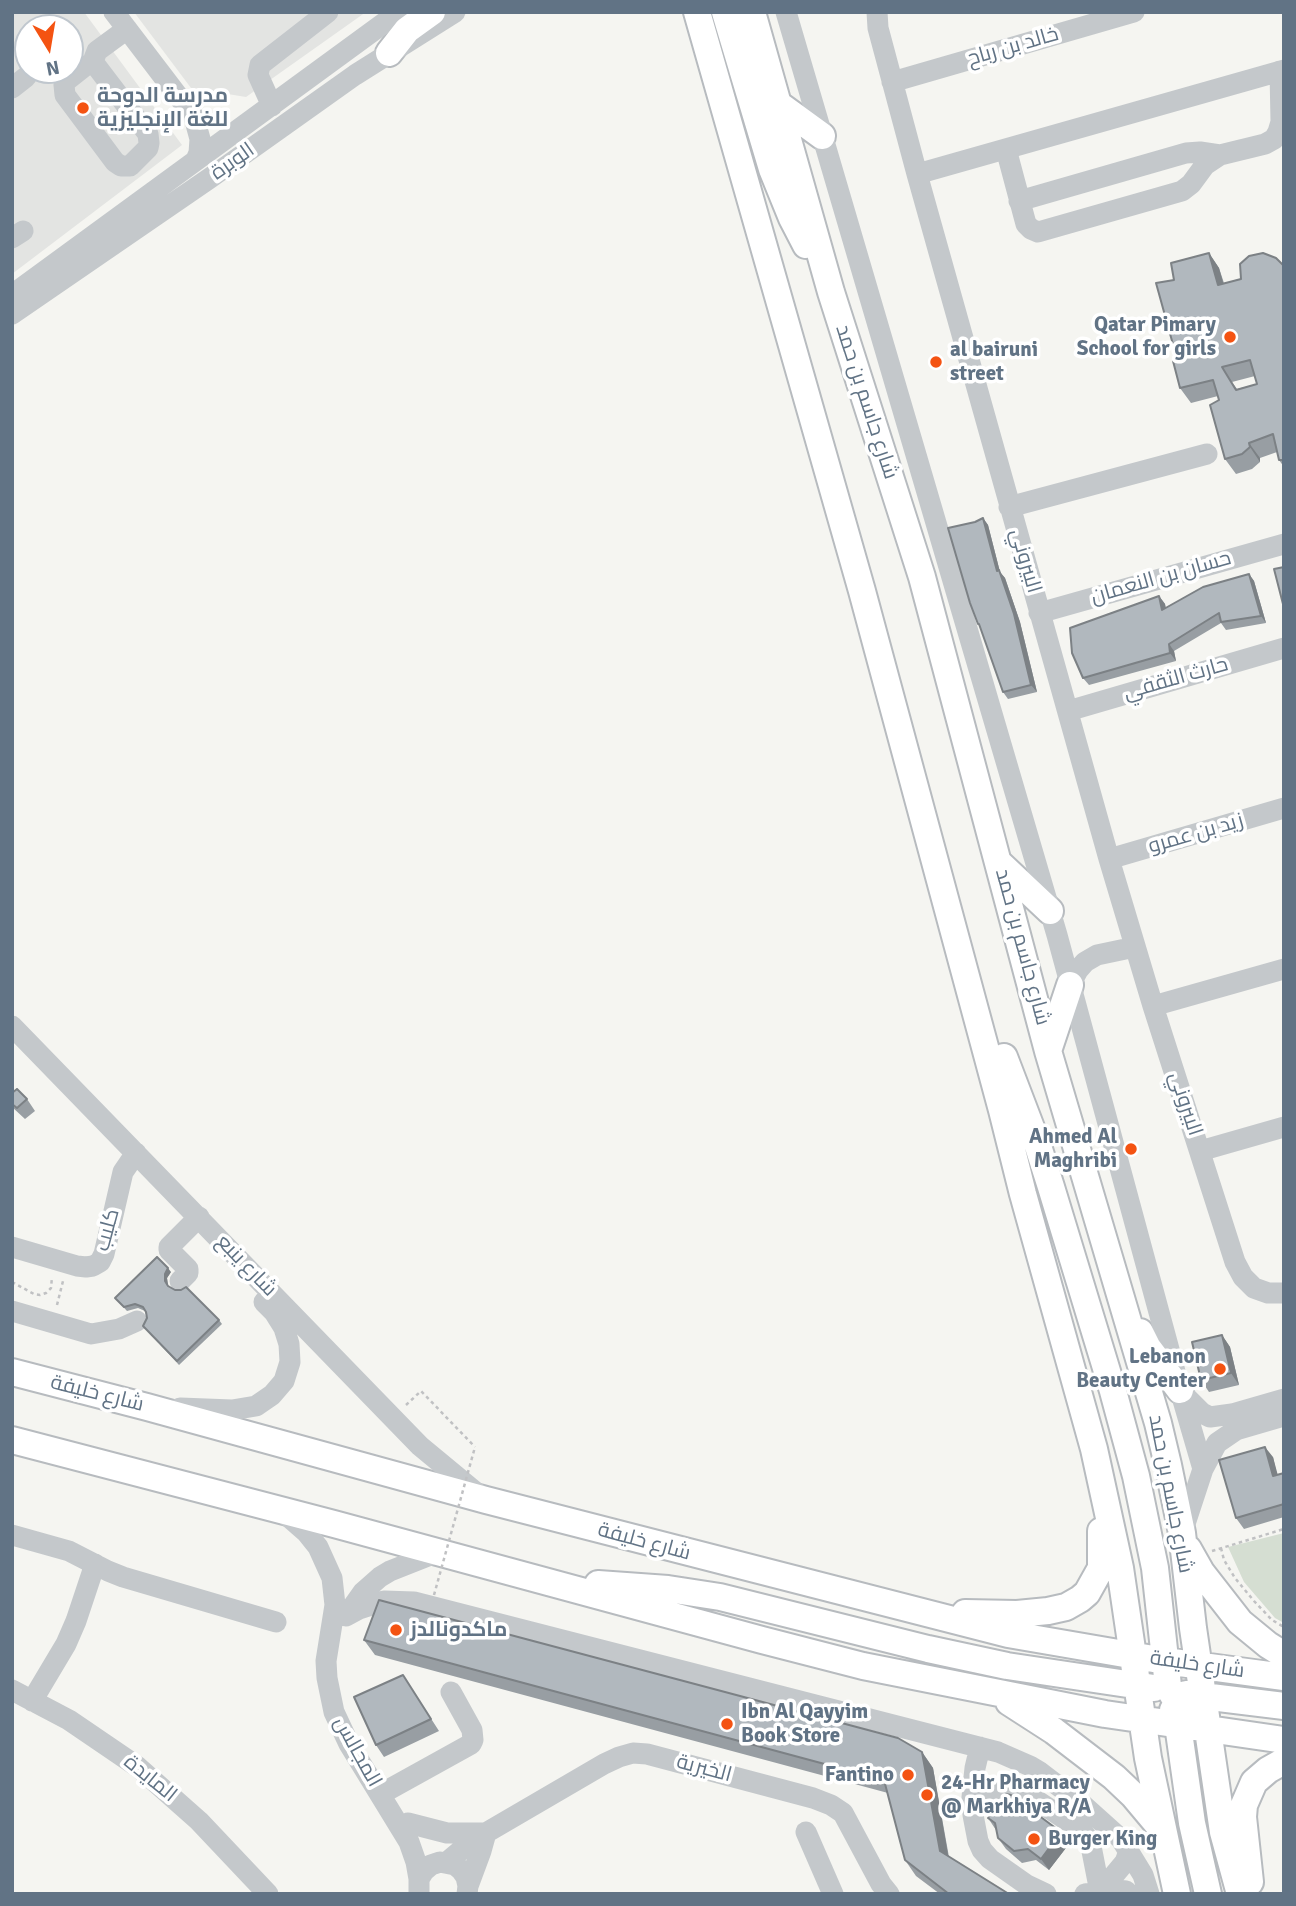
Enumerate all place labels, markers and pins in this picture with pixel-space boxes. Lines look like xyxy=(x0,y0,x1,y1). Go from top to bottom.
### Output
place label: مدرسة الدوحة للغة الإنجليزية xyxy=(97,83,228,133)
marker: مدرسة الدوحة للغة الإنجليزية xyxy=(75,100,91,116)
place label: Qatar Pimary School for girls xyxy=(1077,312,1216,362)
marker: Qatar Pimary School for girls xyxy=(1222,329,1238,345)
place label: al bairuni street xyxy=(950,337,1038,387)
marker: al bairuni street xyxy=(928,354,944,370)
place label: Ahmed Al Maghribi xyxy=(1029,1124,1117,1174)
marker: Ahmed Al Maghribi xyxy=(1123,1141,1139,1157)
place label: Lebanon Beauty Center xyxy=(1076,1344,1206,1394)
marker: Lebanon Beauty Center xyxy=(1212,1361,1228,1377)
place label: ماكدونالدز xyxy=(410,1617,507,1643)
marker: ماكدونالدز xyxy=(388,1622,404,1638)
place label: Ibn Al Qayyim Book Store xyxy=(741,1699,868,1749)
marker: Ibn Al Qayyim Book Store xyxy=(719,1716,735,1732)
place label: Fantino xyxy=(825,1762,894,1788)
marker: Fantino xyxy=(900,1767,916,1783)
place label: 24-Hr Pharmacy @ Markhiya R/A xyxy=(941,1770,1091,1820)
marker: 24-Hr Pharmacy @ Markhiya R/A xyxy=(919,1787,935,1803)
place label: Burger King xyxy=(1048,1826,1157,1852)
marker: Burger King xyxy=(1026,1831,1042,1847)

